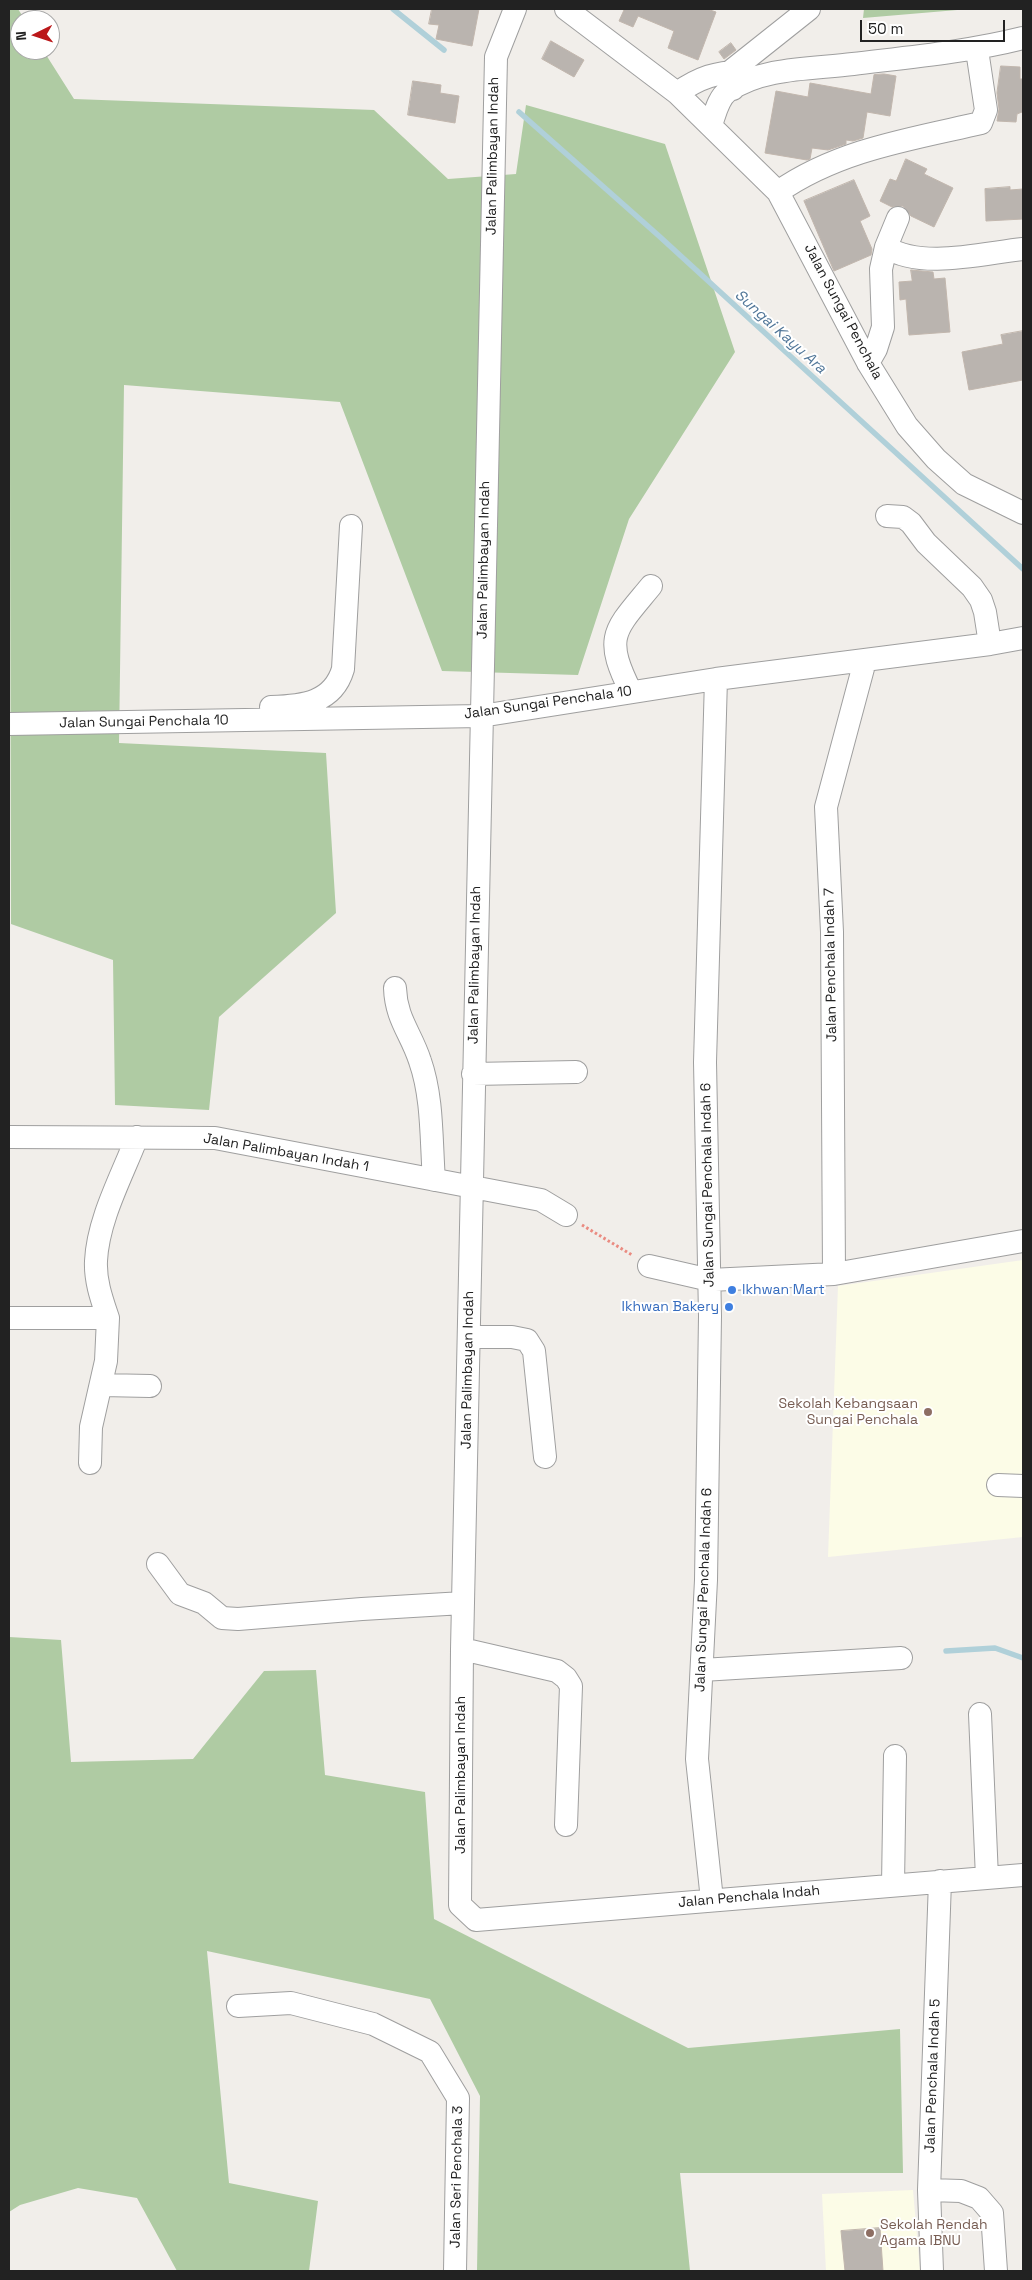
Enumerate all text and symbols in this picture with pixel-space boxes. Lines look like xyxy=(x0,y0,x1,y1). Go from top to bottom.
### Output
north arrow xyxy=(10,10,60,60)
scale bar xyxy=(862,10,1007,42)
text: 50 m xyxy=(868,19,903,38)
text: N xyxy=(12,31,30,41)
street label: Jalan Palimbayan Indah xyxy=(483,77,503,235)
street label: Jalan Sungai Penchala xyxy=(800,241,886,383)
water label: Sungai Kayu Ara xyxy=(731,286,829,378)
street label: Jalan Palimbayan Indah xyxy=(474,481,494,639)
street label: Jalan Sungai Penchala 10 xyxy=(463,683,633,723)
street label: Jalan Sungai Penchala 10 xyxy=(59,712,229,732)
street label: Jalan Palimbayan Indah xyxy=(465,886,485,1044)
street label: Jalan Penchala Indah 7 xyxy=(821,888,841,1042)
street label: Jalan Sungai Penchala Indah 6 xyxy=(698,1083,718,1287)
street label: Jalan Palimbayan Indah 1 xyxy=(202,1130,370,1176)
place label: Ikhwan Mart xyxy=(742,1282,825,1298)
marker: Ikhwan Mart xyxy=(726,1284,738,1296)
street label: Jalan Palimbayan Indah xyxy=(458,1291,478,1449)
place label: Ikhwan Bakery xyxy=(622,1299,719,1315)
marker: Ikhwan Bakery xyxy=(723,1301,735,1313)
place label: Sekolah Kebangsaan Sungai Penchala xyxy=(778,1396,918,1428)
marker: Sekolah Kebangsaan Sungai Penchala xyxy=(922,1406,934,1418)
street label: Jalan Sungai Penchala Indah 6 xyxy=(692,1488,716,1692)
street label: Jalan Palimbayan Indah xyxy=(453,1696,469,1854)
street label: Jalan Penchala Indah xyxy=(677,1882,821,1912)
street label: Jalan Penchala Indah 5 xyxy=(922,1999,944,2153)
street label: Jalan Seri Penchala 3 xyxy=(447,2106,467,2248)
place label: Sekolah Rendah Agama IBNU xyxy=(880,2217,988,2250)
marker: Sekolah Rendah Agama IBNU xyxy=(864,2227,876,2239)

